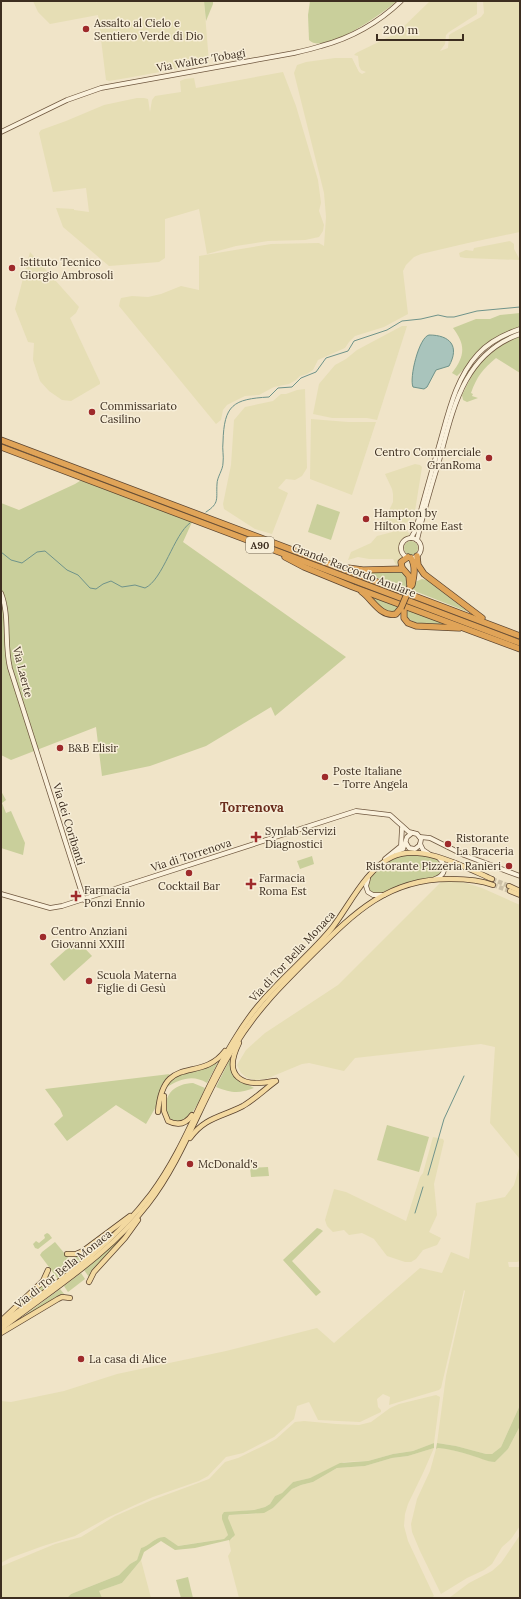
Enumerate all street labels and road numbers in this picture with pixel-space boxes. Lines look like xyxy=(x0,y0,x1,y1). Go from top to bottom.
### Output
street label: Via Walter Tobagi xyxy=(154,45,247,75)
road number: A90 xyxy=(246,537,274,553)
street label: Grande Raccordo Anulare xyxy=(290,540,418,600)
street label: Via Laerte xyxy=(10,644,36,699)
street label: Via dei Coribanti xyxy=(50,780,88,867)
street label: Via di Torrenova xyxy=(148,835,233,875)
street label: Via di Tor Bella Monaca xyxy=(245,907,338,1005)
street label: Via di Tor Bella Monaca xyxy=(11,1227,115,1312)

